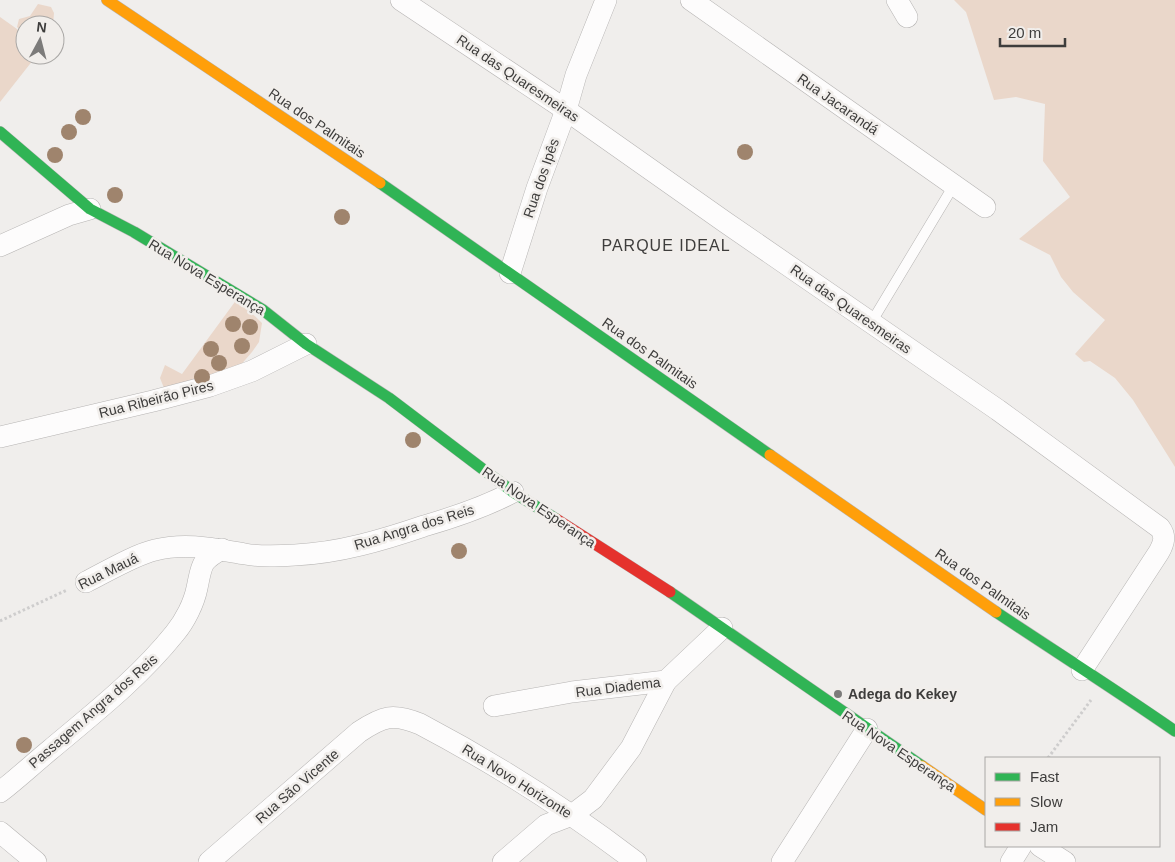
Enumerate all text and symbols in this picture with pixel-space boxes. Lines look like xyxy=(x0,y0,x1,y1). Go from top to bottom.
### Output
north arrow xyxy=(15,15,65,65)
scale bar xyxy=(1000,15,1065,47)
text: N xyxy=(36,19,48,36)
text: 20 m xyxy=(1008,24,1041,41)
street label: Rua das Quaresmeiras xyxy=(454,31,582,125)
street label: Rua Jacarandá xyxy=(795,70,882,138)
street label: Rua dos Palmitais xyxy=(266,85,368,161)
street label: Rua dos Ipês xyxy=(520,136,562,220)
street label: Rua Nova Esperança xyxy=(146,236,268,318)
district label: PARQUE IDEAL xyxy=(601,237,731,254)
street label: Rua das Quaresmeiras xyxy=(787,261,915,357)
street label: Rua dos Palmitais xyxy=(599,314,701,392)
street label: Rua Ribeirão Pires xyxy=(97,377,215,421)
street label: Rua Nova Esperança xyxy=(479,463,599,551)
street label: Rua Angra dos Reis xyxy=(352,501,476,553)
street label: Rua dos Palmitais xyxy=(932,545,1034,623)
street label: Rua Mauá xyxy=(75,550,141,592)
street label: Passagem Angra dos Reis xyxy=(25,651,161,771)
street label: Rua Diadema xyxy=(575,674,662,700)
place label: Adega do Kekey xyxy=(848,686,957,702)
marker: Adega do Kekey xyxy=(832,688,844,700)
street label: Rua Nova Esperança xyxy=(839,707,959,795)
street label: Rua Novo Horizonte xyxy=(459,741,575,821)
street label: Rua São Vicente xyxy=(252,745,342,826)
legend xyxy=(985,757,1160,847)
text: Fast xyxy=(1030,768,1060,785)
text: Slow xyxy=(1030,793,1063,810)
text: Jam xyxy=(1030,818,1058,835)

